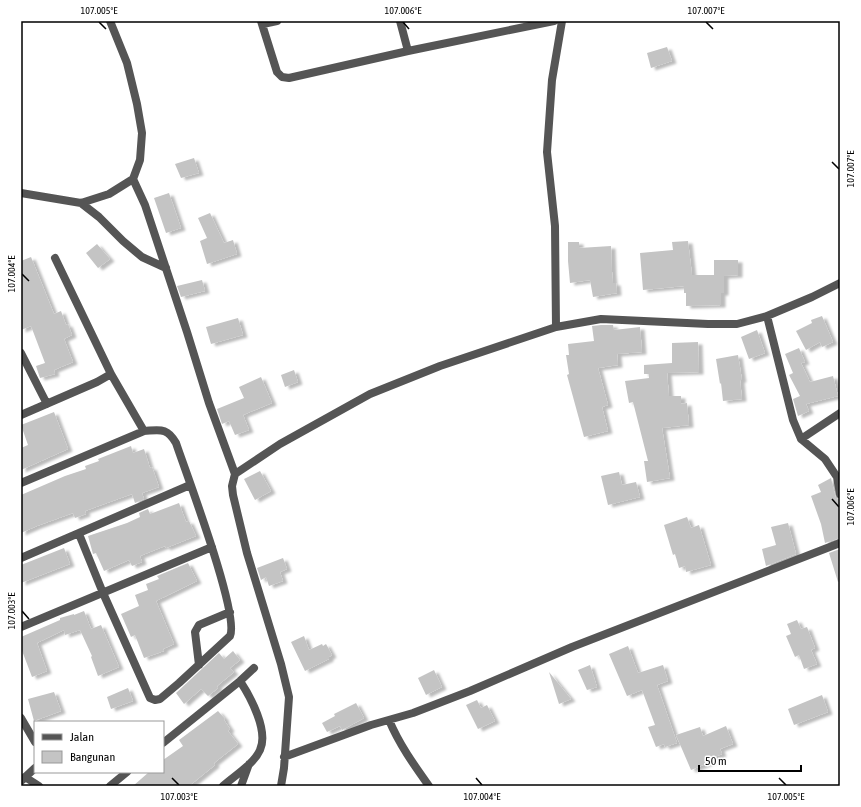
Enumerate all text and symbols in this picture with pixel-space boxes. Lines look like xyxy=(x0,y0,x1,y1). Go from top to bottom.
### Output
text: 107.005°E xyxy=(81,5,118,16)
text: 107.006°E xyxy=(385,5,422,16)
text: 107.007°E xyxy=(688,5,725,16)
text: 107.007°E xyxy=(845,150,856,188)
text: 107.004°E xyxy=(6,255,17,293)
text: 107.006°E xyxy=(845,488,856,526)
text: 107.003°E xyxy=(6,592,17,630)
legend xyxy=(34,721,164,773)
text: Jalan xyxy=(70,730,94,744)
scale bar xyxy=(699,747,801,773)
text: Bangunan xyxy=(70,750,115,764)
text: 50 m xyxy=(705,754,727,768)
text: 107.003°E xyxy=(161,791,198,802)
text: 107.004°E xyxy=(464,791,501,802)
text: 107.005°E xyxy=(768,791,805,802)

